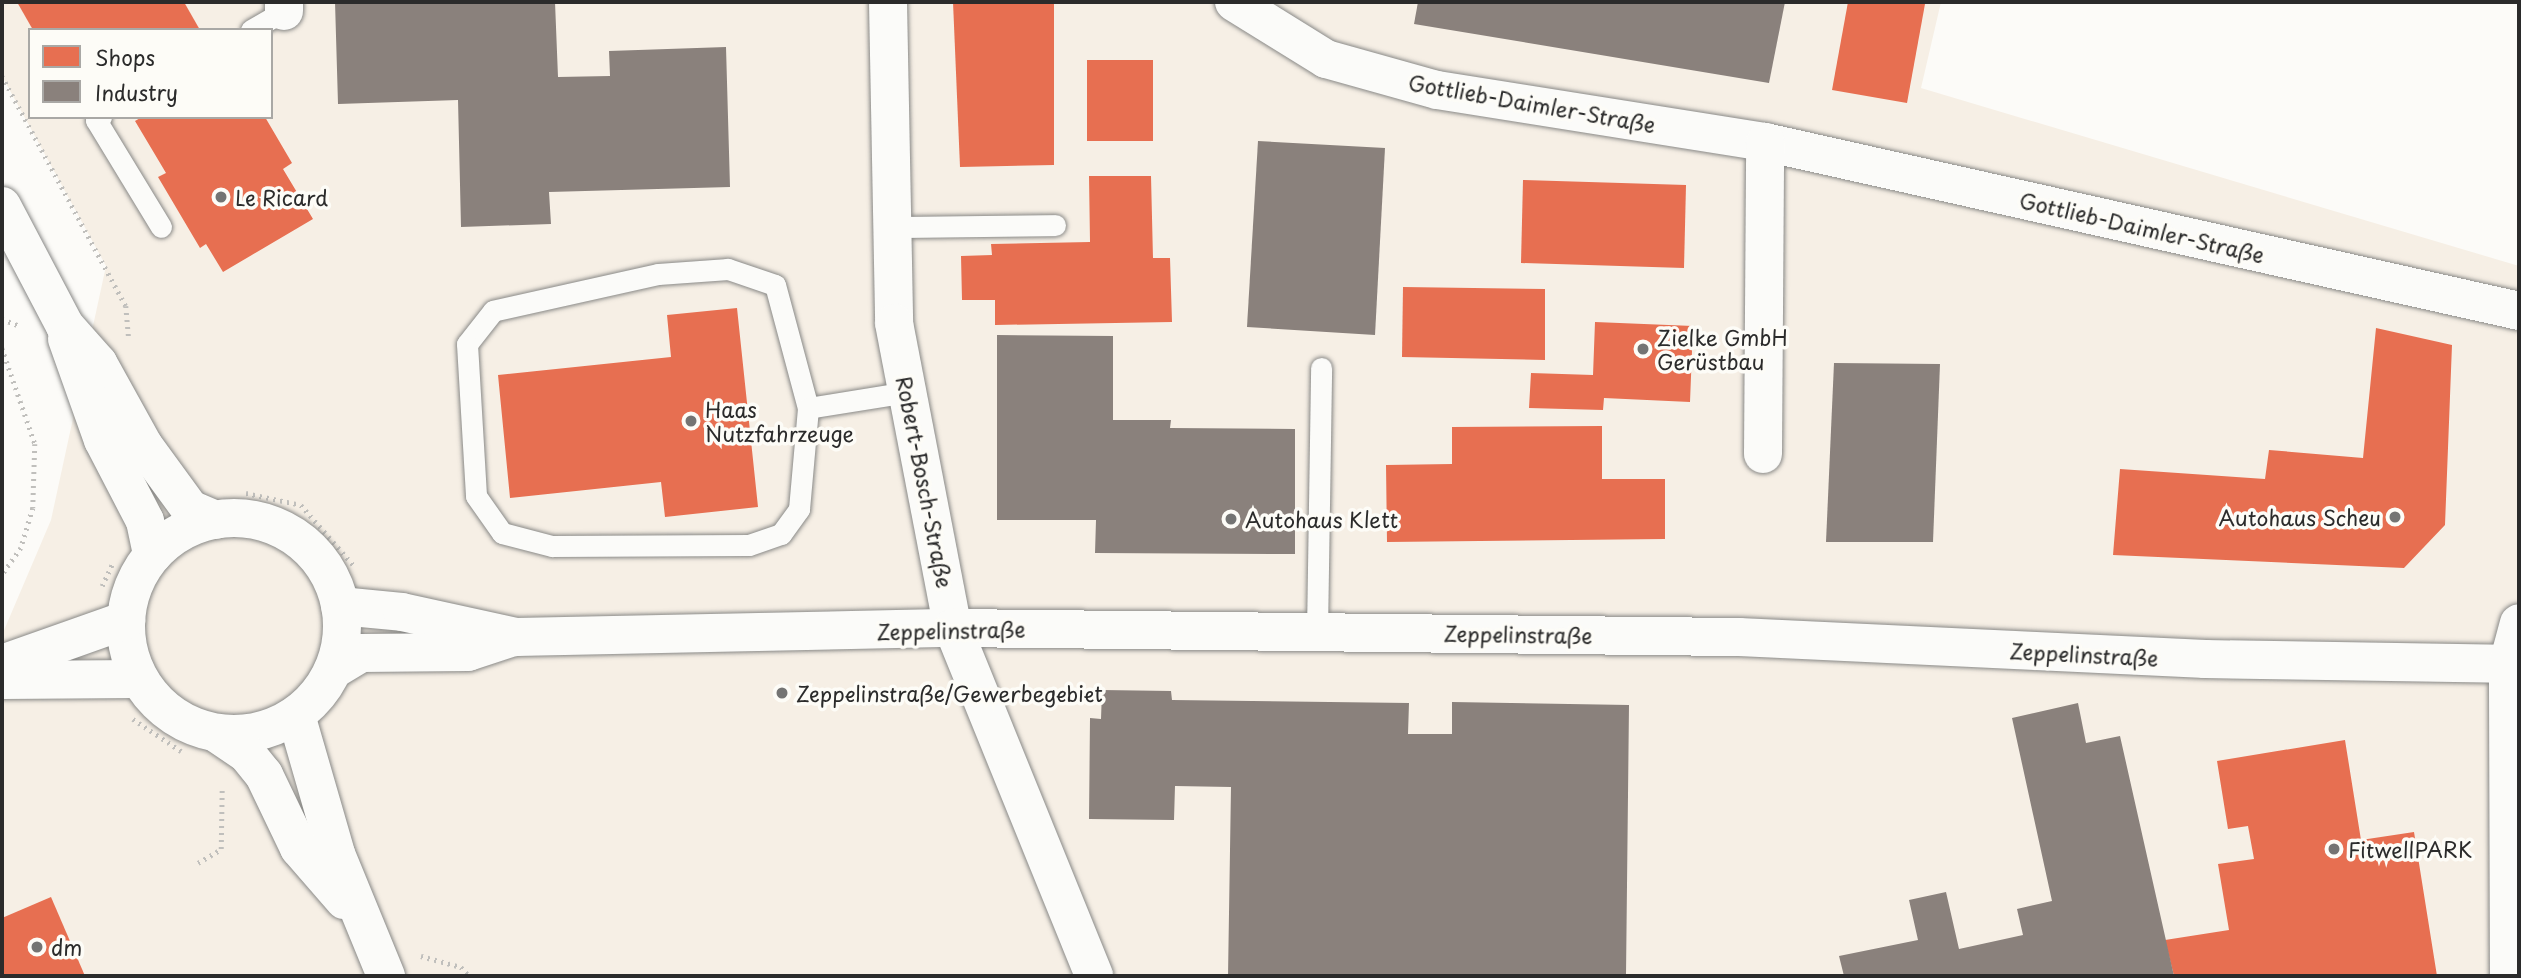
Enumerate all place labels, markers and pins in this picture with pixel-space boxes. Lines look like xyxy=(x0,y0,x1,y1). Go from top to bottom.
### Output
place label: Le Ricard xyxy=(235,184,331,210)
marker: Le Ricard xyxy=(213,189,229,205)
place label: Zielke GmbH Gerüstbau xyxy=(1657,324,1789,374)
marker: Zielke GmbH Gerüstbau xyxy=(1635,341,1651,357)
place label: Haas Nutzfahrzeuge xyxy=(705,396,854,446)
marker: Haas Nutzfahrzeuge xyxy=(683,413,699,429)
place label: Autohaus Scheu xyxy=(2219,504,2381,530)
place label: Autohaus Klett xyxy=(1245,506,1397,532)
marker: Autohaus Scheu xyxy=(2387,509,2403,525)
marker: Autohaus Klett xyxy=(1223,511,1239,527)
place label: Zeppelinstraße/Gewerbegebiet xyxy=(796,680,1103,706)
marker: Zeppelinstraße/Gewerbegebiet xyxy=(774,685,790,701)
place label: FitwellPARK xyxy=(2348,836,2473,862)
marker: FitwellPARK xyxy=(2326,841,2342,857)
place label: dm xyxy=(51,934,82,960)
marker: dm xyxy=(29,939,45,955)

